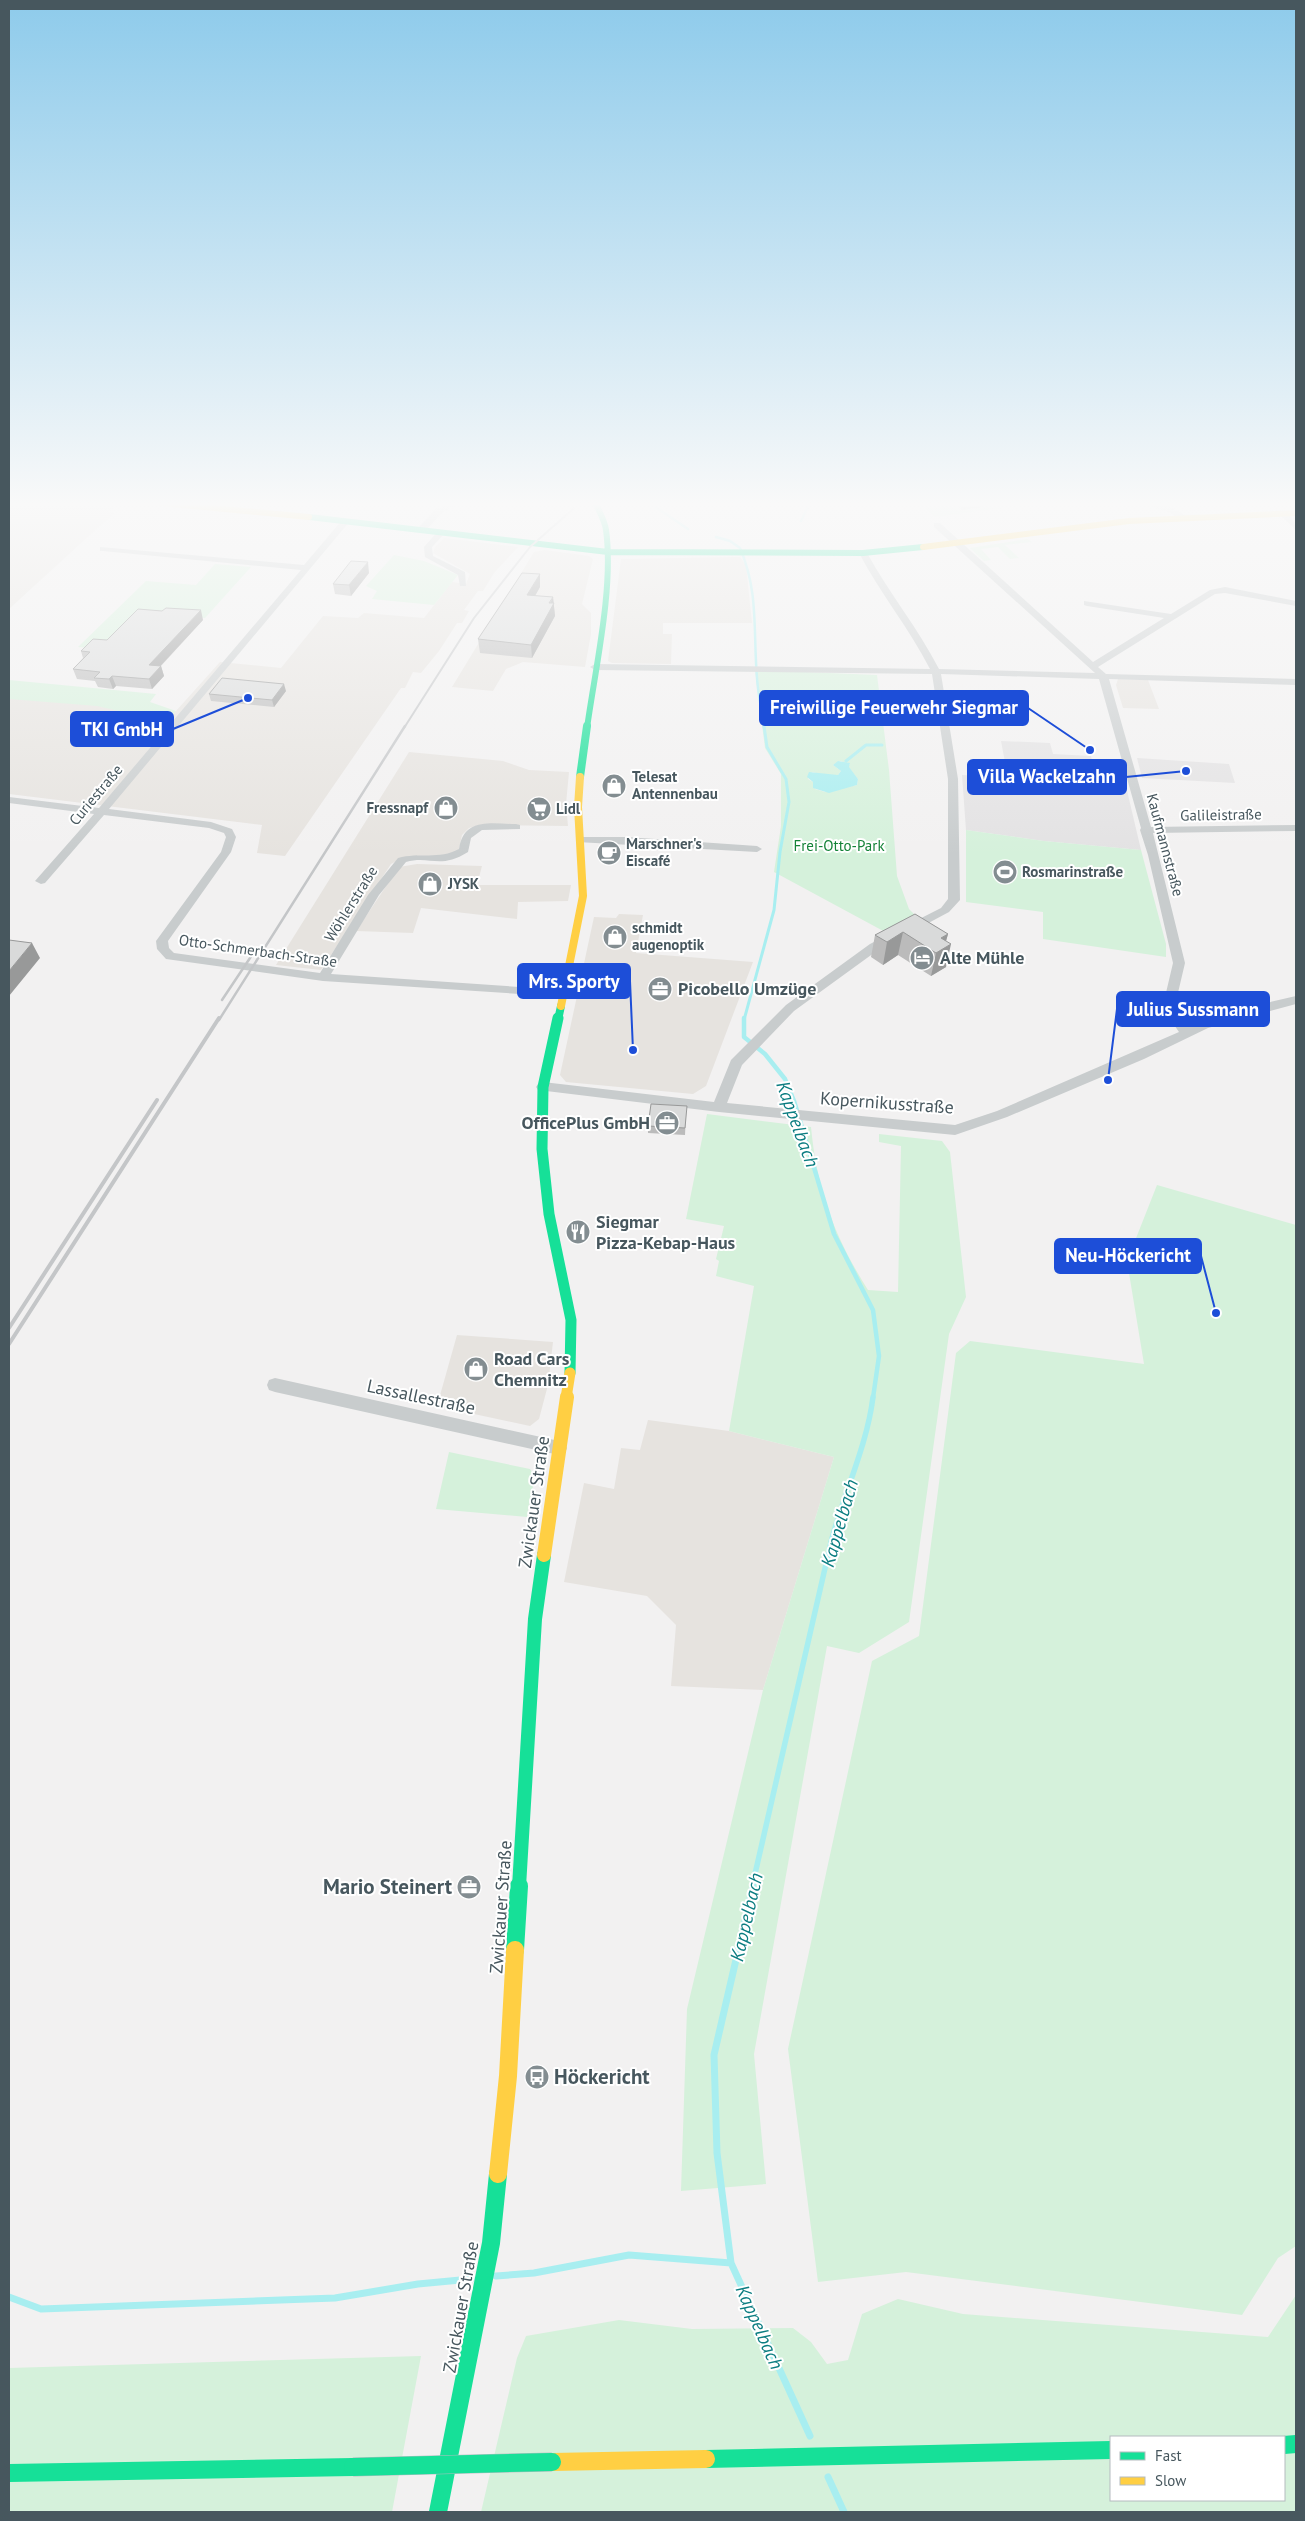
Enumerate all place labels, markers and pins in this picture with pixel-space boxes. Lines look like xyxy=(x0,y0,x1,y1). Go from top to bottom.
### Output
callout: Freiwillige Feuerwehr Siegmar xyxy=(760,691,1028,725)
callout: TKI GmbH xyxy=(71,712,173,746)
callout: Villa Wackelzahn xyxy=(968,760,1126,794)
place label: Telesat Antennenbau xyxy=(632,767,718,803)
shop icon: Telesat Antennenbau xyxy=(601,773,627,799)
shop icon: Fressnapf xyxy=(433,795,459,821)
supermarket icon: Lidl xyxy=(526,796,552,822)
place label: Fressnapf xyxy=(366,798,429,817)
place label: Lidl xyxy=(556,799,581,818)
place label: Marschner's Eiscafé xyxy=(626,834,702,870)
cafe icon: Marschner's Eiscafé xyxy=(596,840,622,866)
sports icon: Rosmarinstraße xyxy=(992,859,1018,885)
place label: Rosmarinstraße xyxy=(1022,862,1123,881)
shop icon: JYSK xyxy=(417,871,443,897)
place label: JYSK xyxy=(447,874,480,893)
place label: schmidt augenoptik xyxy=(632,918,705,954)
shop icon: schmidt augenoptik xyxy=(602,924,628,950)
hotel icon: Alte Mühle xyxy=(909,945,935,971)
place label: Alte Mühle xyxy=(940,946,1024,969)
callout: Mrs. Sporty xyxy=(518,964,630,998)
office icon: Picobello Umzüge xyxy=(647,976,673,1002)
place label: Picobello Umzüge xyxy=(678,977,816,1000)
callout: Julius Sussmann xyxy=(1117,992,1269,1026)
office icon: OfficePlus GmbH xyxy=(654,1110,680,1136)
place label: OfficePlus GmbH xyxy=(522,1111,650,1134)
place label: Siegmar Pizza-Kebap-Haus xyxy=(596,1210,736,1254)
restaurant icon: Siegmar Pizza-Kebap-Haus xyxy=(565,1219,591,1245)
callout: Neu-Höckericht xyxy=(1055,1239,1201,1273)
place label: Road Cars Chemnitz xyxy=(494,1347,570,1391)
shop icon: Road Cars Chemnitz xyxy=(463,1356,489,1382)
place label: Mario Steinert xyxy=(323,1873,453,1900)
office icon: Mario Steinert xyxy=(456,1874,482,1900)
place label: Höckericht xyxy=(554,2063,650,2090)
bus stop icon: Höckericht xyxy=(524,2064,550,2090)

